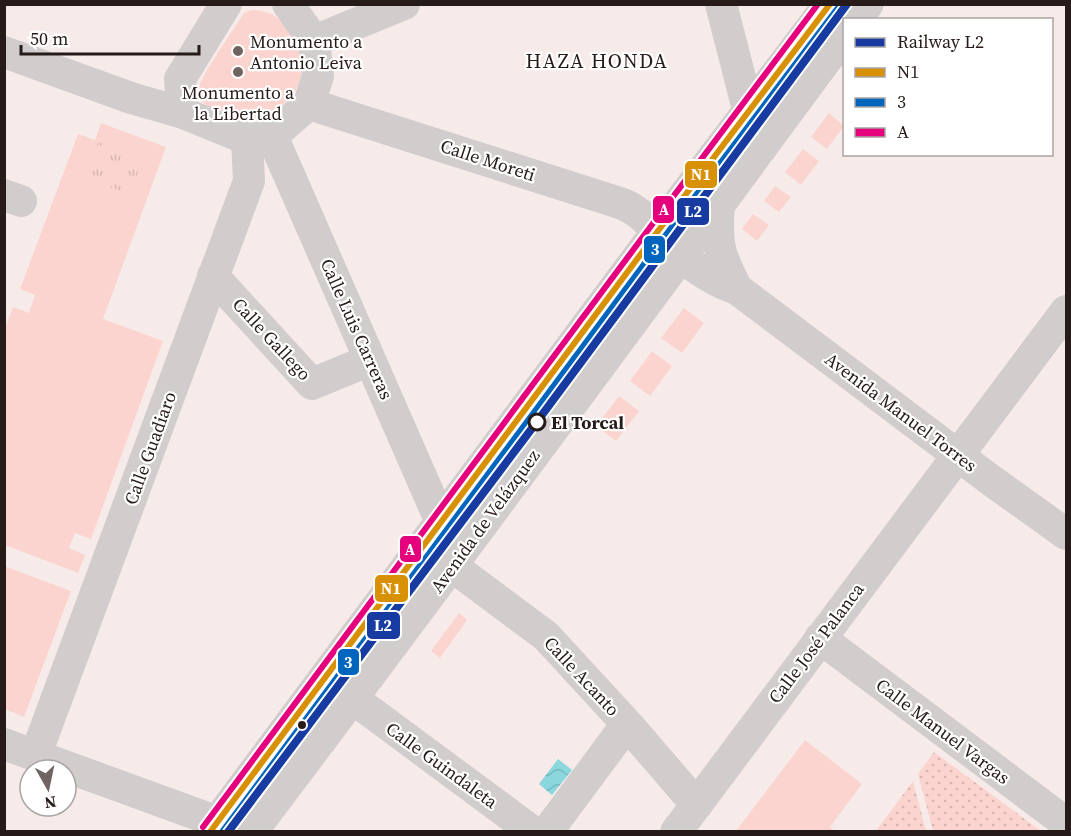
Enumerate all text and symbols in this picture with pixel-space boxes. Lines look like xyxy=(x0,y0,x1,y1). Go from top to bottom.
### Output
scale bar xyxy=(21,18,200,56)
legend xyxy=(843,18,1053,156)
text: 50 m xyxy=(30,26,68,51)
place label: Monumento a Antonio Leiva xyxy=(250,29,363,75)
text: Railway L2 xyxy=(897,29,984,54)
marker: Monumento a Antonio Leiva xyxy=(231,44,245,58)
district label: HAZA HONDA xyxy=(526,47,668,75)
text: N1 xyxy=(897,59,919,84)
marker: Monumento a la Libertad xyxy=(231,65,245,79)
place label: Monumento a la Libertad xyxy=(182,80,295,126)
text: 3 xyxy=(897,89,906,114)
text: A xyxy=(897,119,909,144)
street label: Calle Moreti xyxy=(437,133,539,187)
line badge: N1 xyxy=(684,160,718,189)
text: N1 xyxy=(691,163,711,185)
line badge: A xyxy=(652,195,675,224)
line badge: L2 xyxy=(676,197,710,226)
text: A xyxy=(659,198,670,220)
text: L2 xyxy=(684,200,702,222)
line badge: 3 xyxy=(643,235,666,264)
text: 3 xyxy=(651,238,660,260)
street label: Calle Luis Carreras xyxy=(315,255,399,404)
street label: Calle Gallego xyxy=(227,292,317,386)
street label: Avenida Manuel Torres xyxy=(820,347,982,478)
street label: Calle Guadiaro xyxy=(118,388,182,508)
place label: El Torcal xyxy=(551,410,624,435)
marker: El Torcal xyxy=(528,413,546,431)
street label: Avenida de Velázquez xyxy=(424,444,546,598)
line badge: A xyxy=(399,535,422,563)
text: A xyxy=(405,538,416,560)
line badge: N1 xyxy=(374,574,409,603)
text: N1 xyxy=(381,577,401,599)
street label: Calle José Palanca xyxy=(762,577,870,708)
line badge: L2 xyxy=(366,611,401,640)
text: L2 xyxy=(374,614,392,636)
street label: Calle Acanto xyxy=(539,631,626,721)
line badge: 3 xyxy=(337,648,360,676)
text: 3 xyxy=(344,651,353,673)
street label: Calle Manuel Vargas xyxy=(871,672,1015,790)
street label: Calle Guindaleta xyxy=(381,716,504,815)
unlabelled marker xyxy=(296,719,308,731)
north arrow xyxy=(18,758,78,818)
text: N xyxy=(43,791,58,815)

